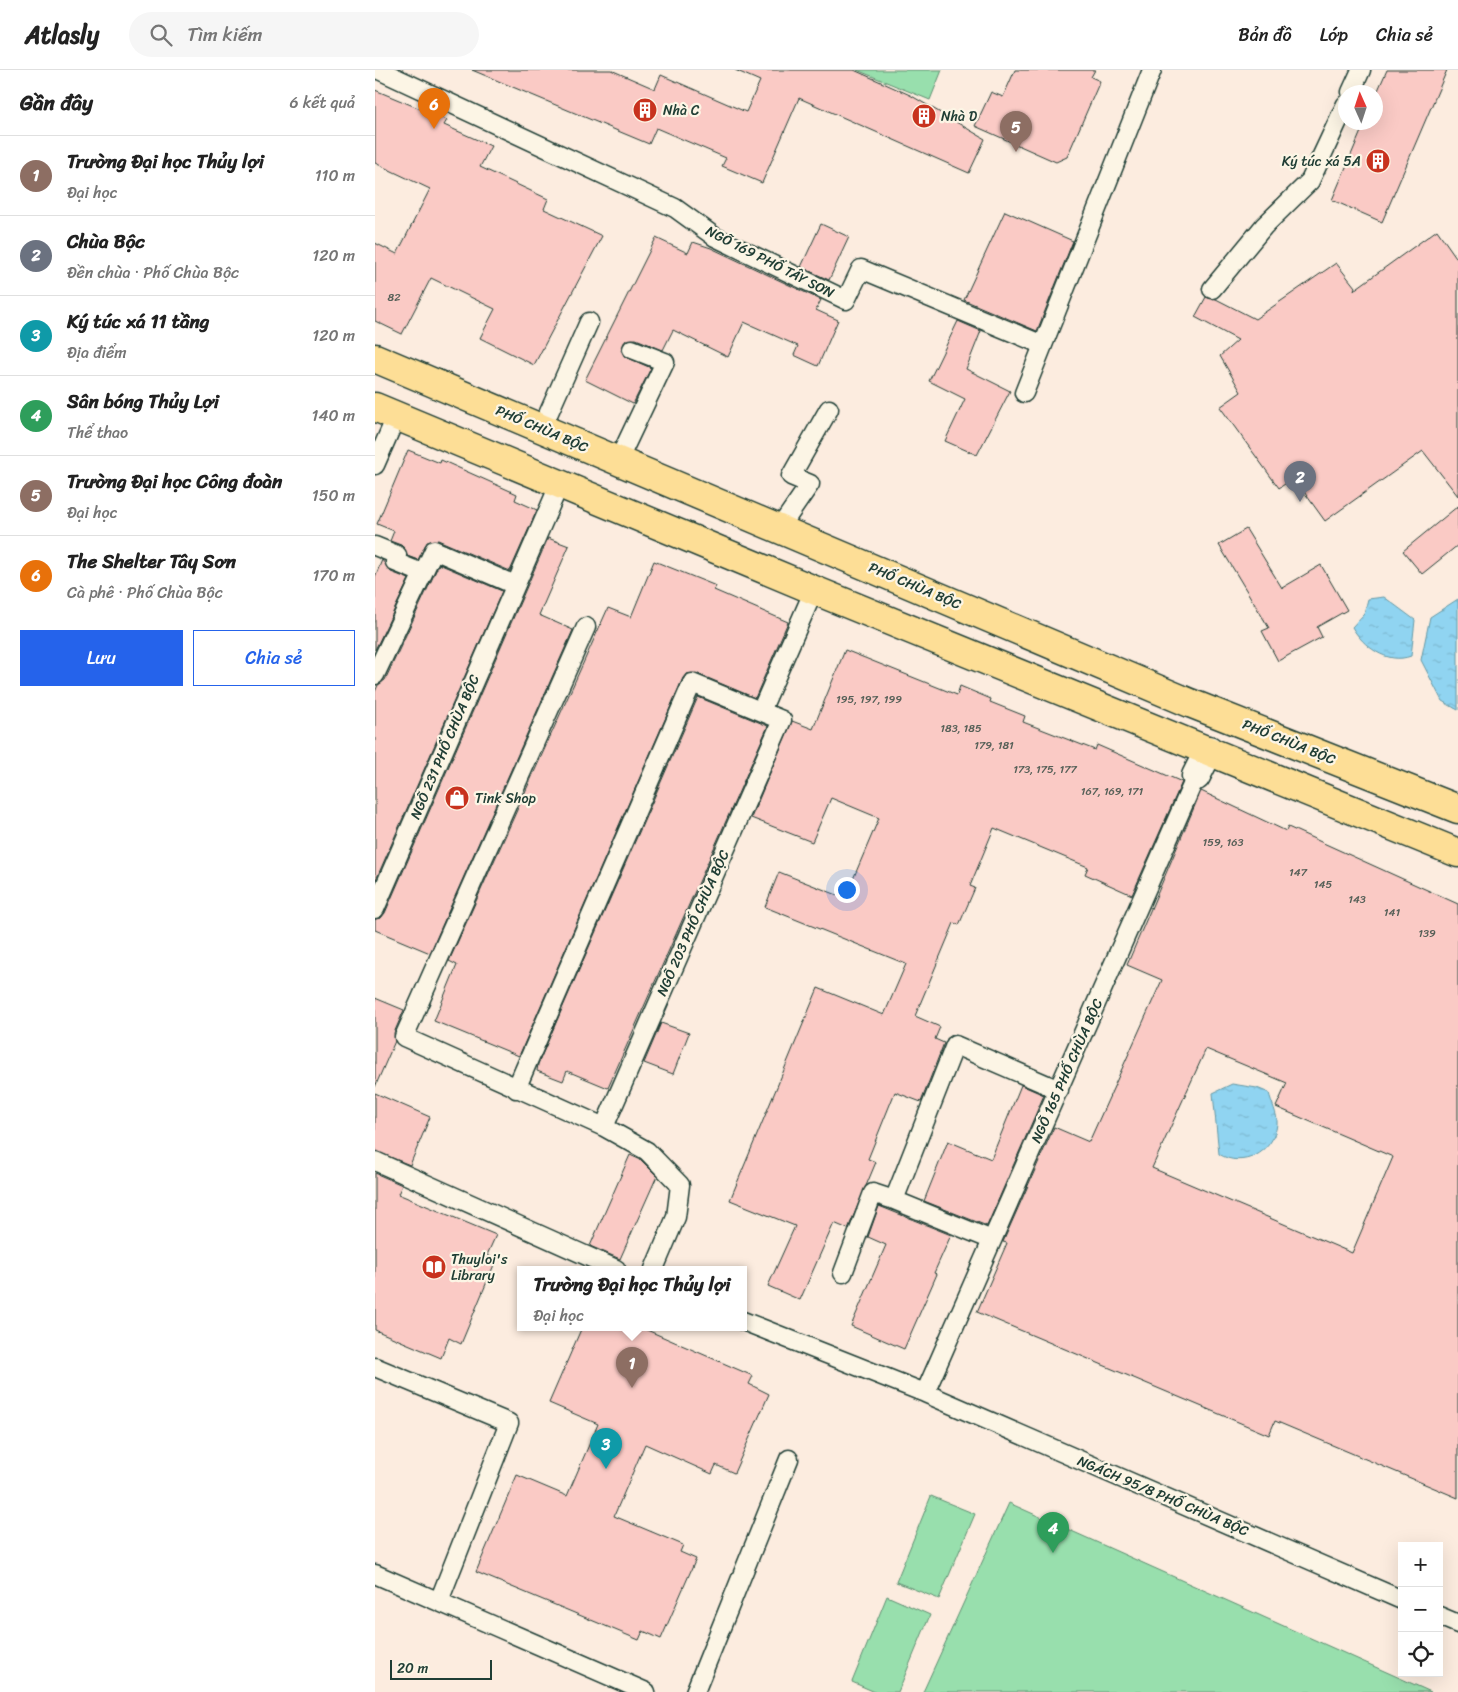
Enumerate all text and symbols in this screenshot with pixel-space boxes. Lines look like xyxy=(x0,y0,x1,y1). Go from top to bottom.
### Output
search box xyxy=(129,12,479,57)
text: Atlasly xyxy=(25,14,99,56)
text: Tìm kiếm xyxy=(187,18,262,51)
text: Bản đồ xyxy=(1238,19,1292,51)
text: Lớp xyxy=(1320,19,1348,51)
text: Chia sẻ xyxy=(1376,19,1433,51)
icon: search xyxy=(147,21,175,49)
text: Gần đây xyxy=(20,84,93,122)
north arrow xyxy=(1338,85,1383,130)
text: 6 kết quả xyxy=(289,88,355,117)
pin: 6 xyxy=(418,88,450,129)
building icon: Nhà C xyxy=(632,97,658,123)
place label: Nhà C xyxy=(663,98,700,123)
building icon: Nhà D xyxy=(911,103,937,129)
place label: Nhà D xyxy=(941,104,978,129)
pin: 5 xyxy=(1000,111,1032,152)
text: Trường Đại học Thủy lợi xyxy=(67,145,264,178)
building icon: Ký túc xá 5A xyxy=(1365,148,1391,174)
place label: Ký túc xá 5A xyxy=(1282,149,1361,174)
text: 1 xyxy=(33,161,39,190)
text: 110 m xyxy=(315,161,355,190)
text: Đại học xyxy=(67,178,118,207)
street label: NGÕ 169 PHỐ TÂY SƠN xyxy=(701,219,839,305)
text: Chùa Bộc xyxy=(67,225,145,258)
text: 2 xyxy=(31,241,41,270)
text: 120 m xyxy=(312,241,355,270)
text: Đền chùa · Phố Chùa Bộc xyxy=(67,258,239,287)
house number: 82 xyxy=(388,288,401,307)
text: Ký túc xá 11 tầng xyxy=(67,305,209,338)
text: 3 xyxy=(32,321,40,350)
text: 120 m xyxy=(312,321,355,350)
text: Địa điểm xyxy=(67,338,127,367)
text: Sân bóng Thủy Lợi xyxy=(67,385,219,418)
street label: PHỐ CHÙA BỘC xyxy=(492,398,593,460)
text: 4 xyxy=(31,401,41,430)
text: 140 m xyxy=(312,401,355,430)
text: Thể thao xyxy=(67,418,128,447)
pin: 2 xyxy=(1284,461,1316,502)
text: Trường Đại học Công đoàn xyxy=(67,465,282,498)
text: 5 xyxy=(31,481,41,510)
text: 150 m xyxy=(312,481,355,510)
text: Đại học xyxy=(67,498,118,527)
text: The Shelter Tây Sơn xyxy=(67,545,236,578)
street label: PHỐ CHÙA BỘC xyxy=(865,555,966,617)
text: 6 xyxy=(31,561,41,590)
text: 170 m xyxy=(312,561,355,590)
text: Cà phê · Phố Chùa Bộc xyxy=(67,578,223,607)
button: Lưu xyxy=(20,630,183,686)
button: Chia sẻ xyxy=(193,630,355,686)
street label: NGÕ 231 PHỐ CHÙA BỘC xyxy=(403,670,487,823)
house number: 195, 197, 199 xyxy=(836,690,902,709)
street label: PHỐ CHÙA BỘC xyxy=(1239,712,1340,772)
house number: 183, 185 xyxy=(940,719,982,738)
house number: 179, 181 xyxy=(974,736,1014,755)
house number: 173, 175, 177 xyxy=(1013,760,1078,779)
house number: 167, 169, 171 xyxy=(1081,782,1143,801)
shop icon: Tink Shop xyxy=(444,785,470,811)
place label: Tink Shop xyxy=(475,786,537,811)
house number: 159, 163 xyxy=(1202,833,1244,852)
street label: NGÕ 203 PHỐ CHÙA BỘC xyxy=(649,845,737,1000)
house number: 147 xyxy=(1289,863,1308,882)
house number: 145 xyxy=(1314,875,1332,894)
your location xyxy=(834,877,860,903)
house number: 143 xyxy=(1348,890,1366,909)
house number: 141 xyxy=(1384,903,1400,922)
house number: 139 xyxy=(1418,924,1436,943)
street label: NGÕ 165 PHỐ CHÙA BỘC xyxy=(1024,994,1110,1147)
place label: Thuyloi's Library xyxy=(451,1247,508,1288)
library icon: Thuyloi's Library xyxy=(421,1254,447,1280)
popup xyxy=(517,1266,747,1331)
text: Trường Đại học Thủy lợi xyxy=(534,1268,730,1301)
text: Đại học xyxy=(534,1301,584,1330)
pin: 1 xyxy=(616,1347,648,1388)
pin: 3 xyxy=(590,1428,622,1469)
street label: NGÁCH 95/8 PHỐ CHÙA BỘC xyxy=(1073,1448,1253,1544)
pin: 4 xyxy=(1037,1512,1069,1553)
map controls xyxy=(1398,1542,1443,1677)
button: + xyxy=(1398,1542,1443,1587)
button: − xyxy=(1398,1587,1443,1632)
button: locate xyxy=(1398,1632,1443,1677)
text: 20 m xyxy=(397,1656,428,1681)
scale bar xyxy=(390,1657,493,1680)

